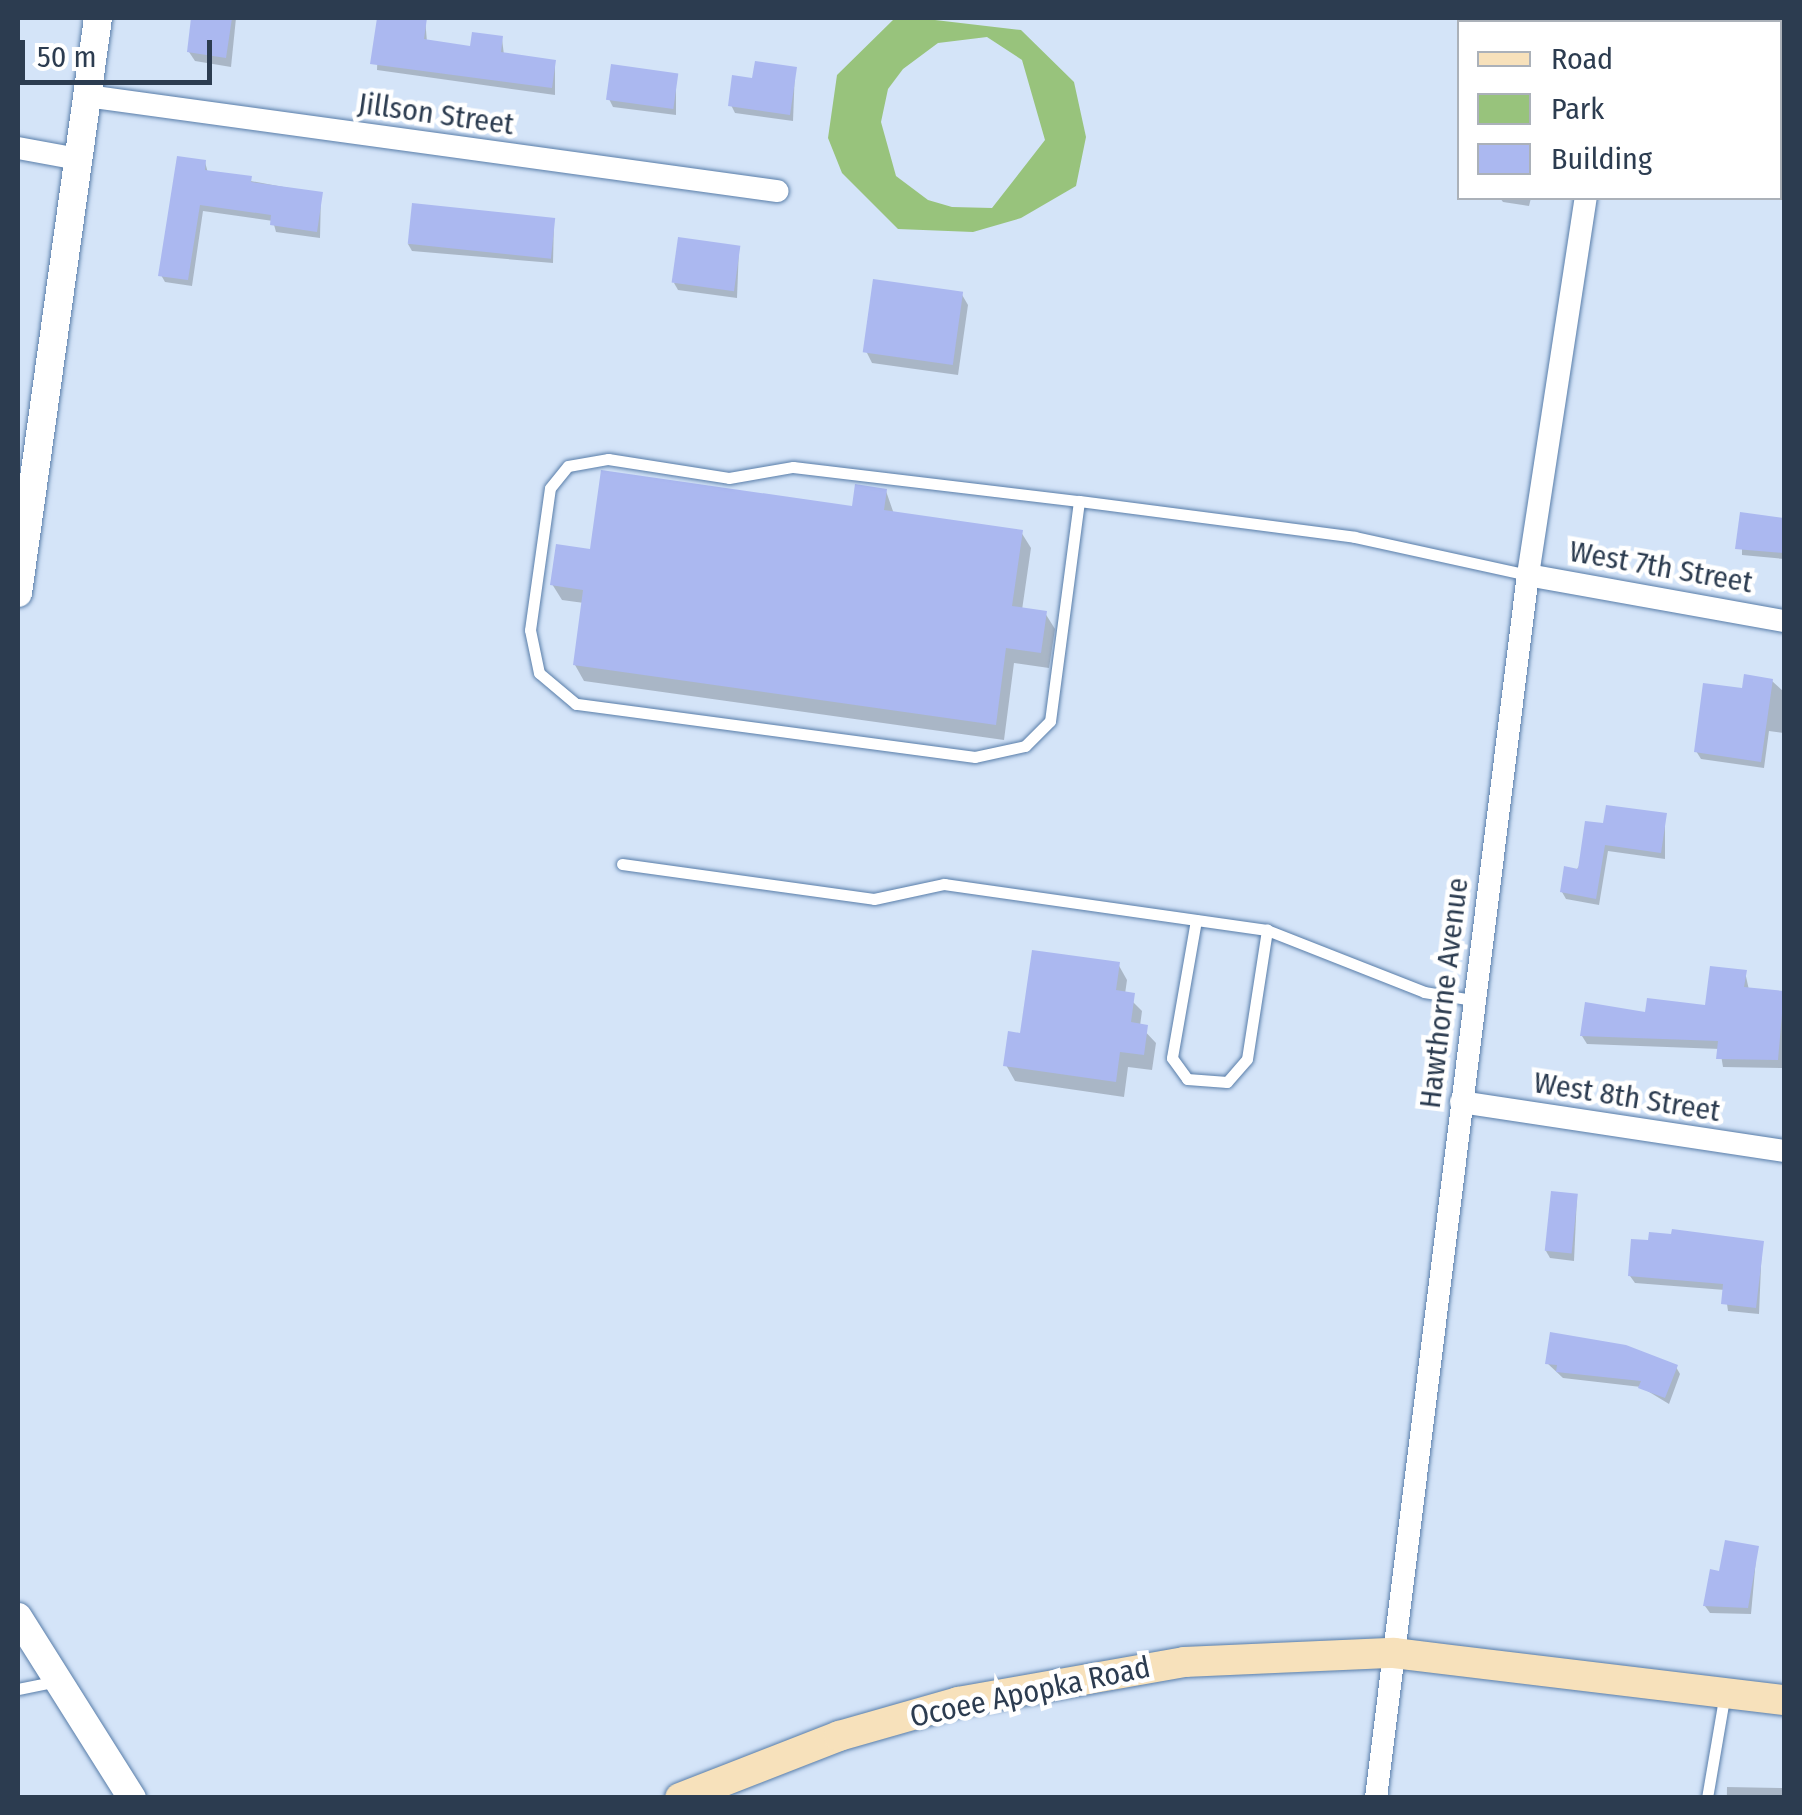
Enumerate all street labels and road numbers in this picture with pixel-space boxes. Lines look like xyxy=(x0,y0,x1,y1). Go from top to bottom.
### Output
street label: Jillson Street xyxy=(356,85,516,143)
street label: West 7th Street xyxy=(1567,533,1755,601)
street label: Hawthorne Avenue xyxy=(1412,876,1476,1110)
street label: West 8th Street xyxy=(1531,1065,1723,1129)
street label: Ocoee Apopka Road xyxy=(907,1649,1153,1735)

